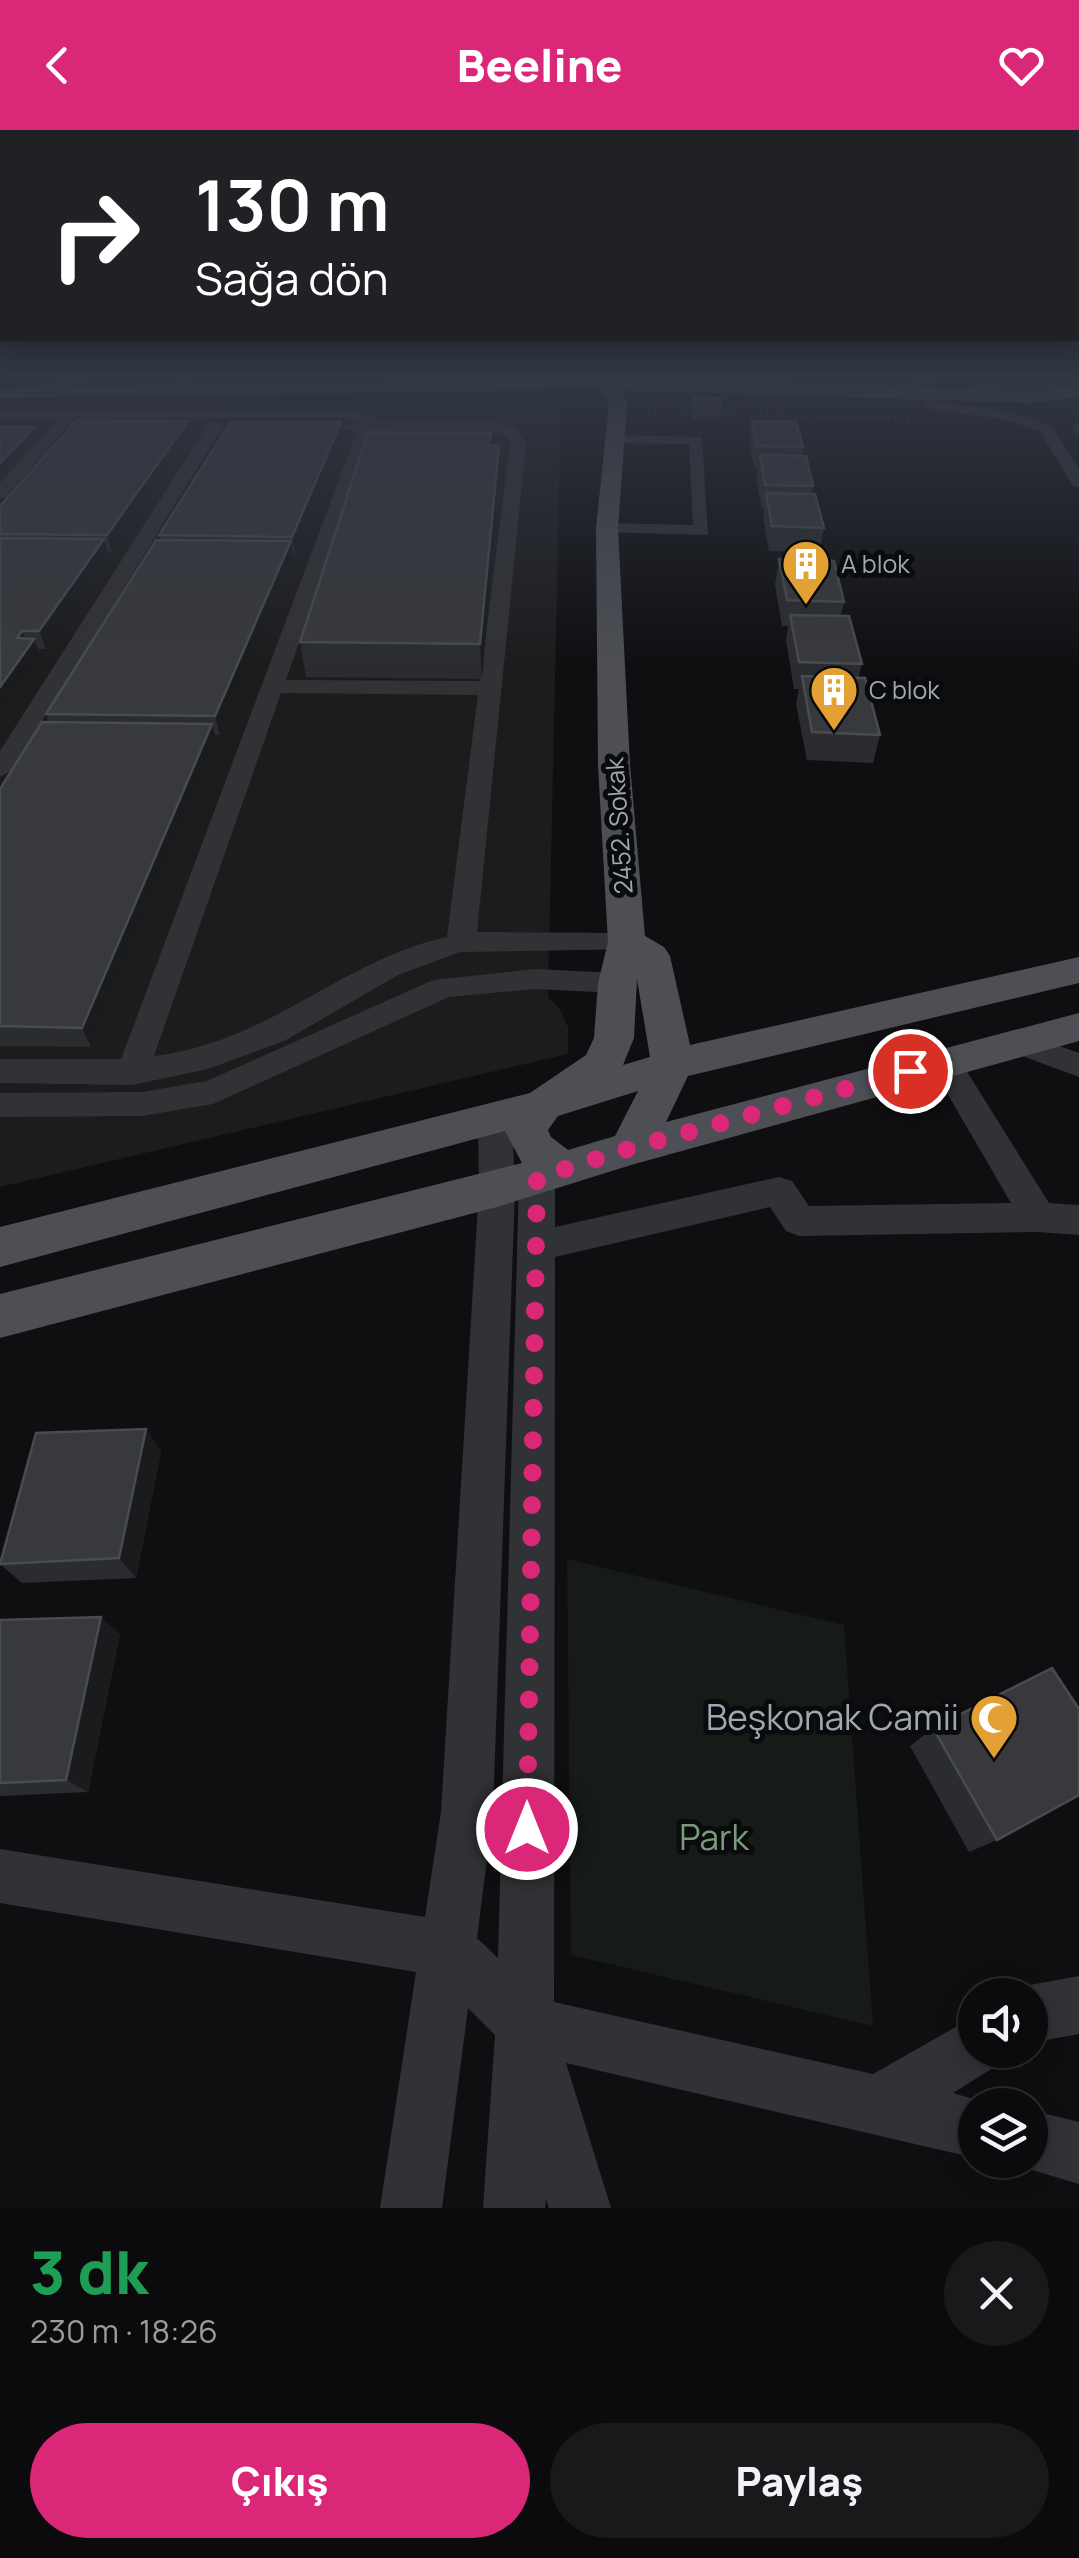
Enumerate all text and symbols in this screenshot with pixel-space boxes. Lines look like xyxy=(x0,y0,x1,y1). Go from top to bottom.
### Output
text: Beeline xyxy=(457,34,622,96)
icon: back xyxy=(30,38,85,93)
icon: heart xyxy=(994,38,1049,93)
text: 130 m xyxy=(195,156,389,252)
icon: right xyxy=(30,170,160,300)
text: Sağa dön xyxy=(195,247,388,309)
building icon: A blok xyxy=(780,538,832,606)
place label: A blok xyxy=(841,546,910,581)
building icon: C blok xyxy=(808,664,860,732)
place label: C blok xyxy=(869,672,940,707)
street label: 2452. Sokak xyxy=(596,756,641,895)
pin xyxy=(868,1029,953,1114)
icon: arrive xyxy=(883,1044,938,1099)
mosque icon: Beşkonak Camii xyxy=(968,1692,1020,1760)
place label: Beşkonak Camii xyxy=(706,1693,959,1741)
position arrow xyxy=(475,1777,579,1881)
park label: Park xyxy=(679,1813,751,1861)
map controls xyxy=(958,1978,1048,2178)
button: sound xyxy=(958,1978,1048,2068)
button: layers xyxy=(958,2088,1048,2178)
text: 3 dk xyxy=(30,2230,148,2312)
button: close xyxy=(944,2241,1049,2346)
text: 230 m · 18:26 xyxy=(30,2309,218,2353)
button: Çıkış xyxy=(30,2423,530,2538)
button: Paylaş xyxy=(550,2423,1049,2538)

